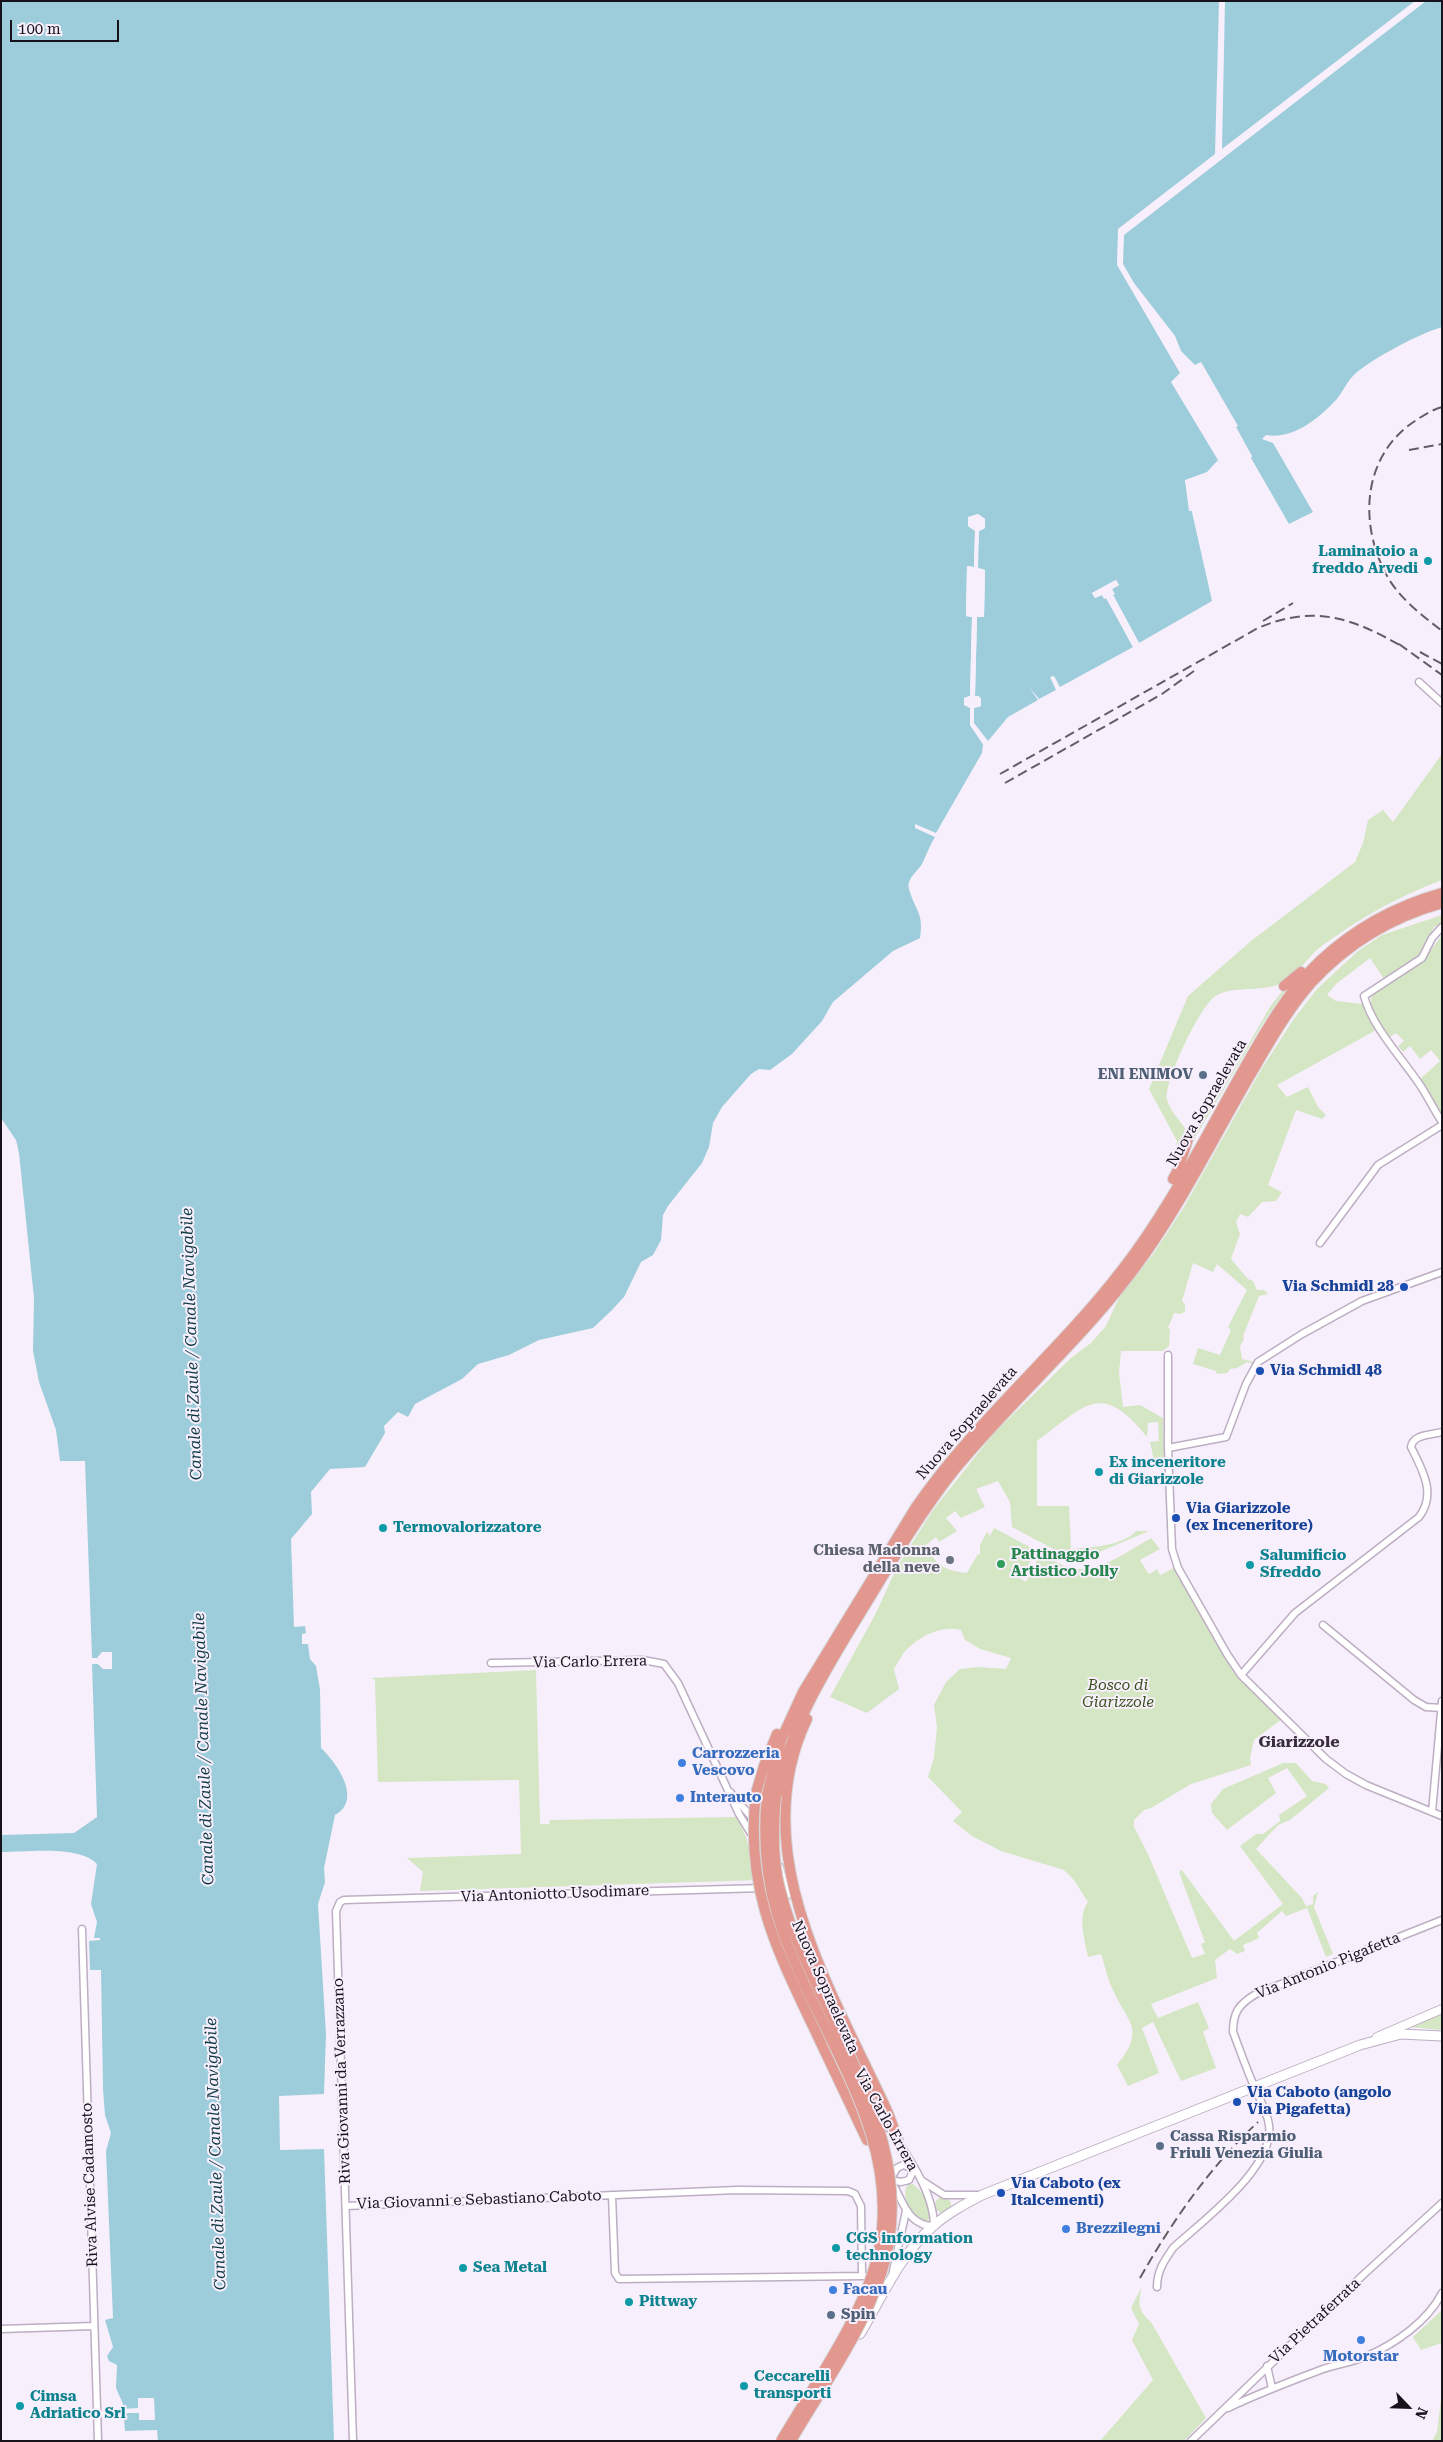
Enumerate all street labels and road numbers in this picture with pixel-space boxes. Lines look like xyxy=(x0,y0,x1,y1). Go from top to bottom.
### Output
street label: Nuova Sopraelevata xyxy=(1163,1036,1251,1170)
street label: Nuova Sopraelevata xyxy=(913,1363,1021,1483)
street label: Via Carlo Errera xyxy=(533,1652,647,1672)
street label: Via Antoniotto Usodimare xyxy=(461,1882,649,1906)
street label: Nuova Sopraelevata xyxy=(788,1918,862,2056)
street label: Via Antonio Pigafetta xyxy=(1253,1929,1403,2003)
street label: Riva Giovanni da Verrazzano xyxy=(329,1978,355,2184)
street label: Via Carlo Errera xyxy=(850,2066,922,2174)
street label: Riva Alvise Cadamosto xyxy=(78,2102,102,2268)
street label: Via Giovanni e Sebastiano Caboto xyxy=(356,2187,602,2213)
street label: Via Pietraferrata xyxy=(1266,2274,1364,2368)

